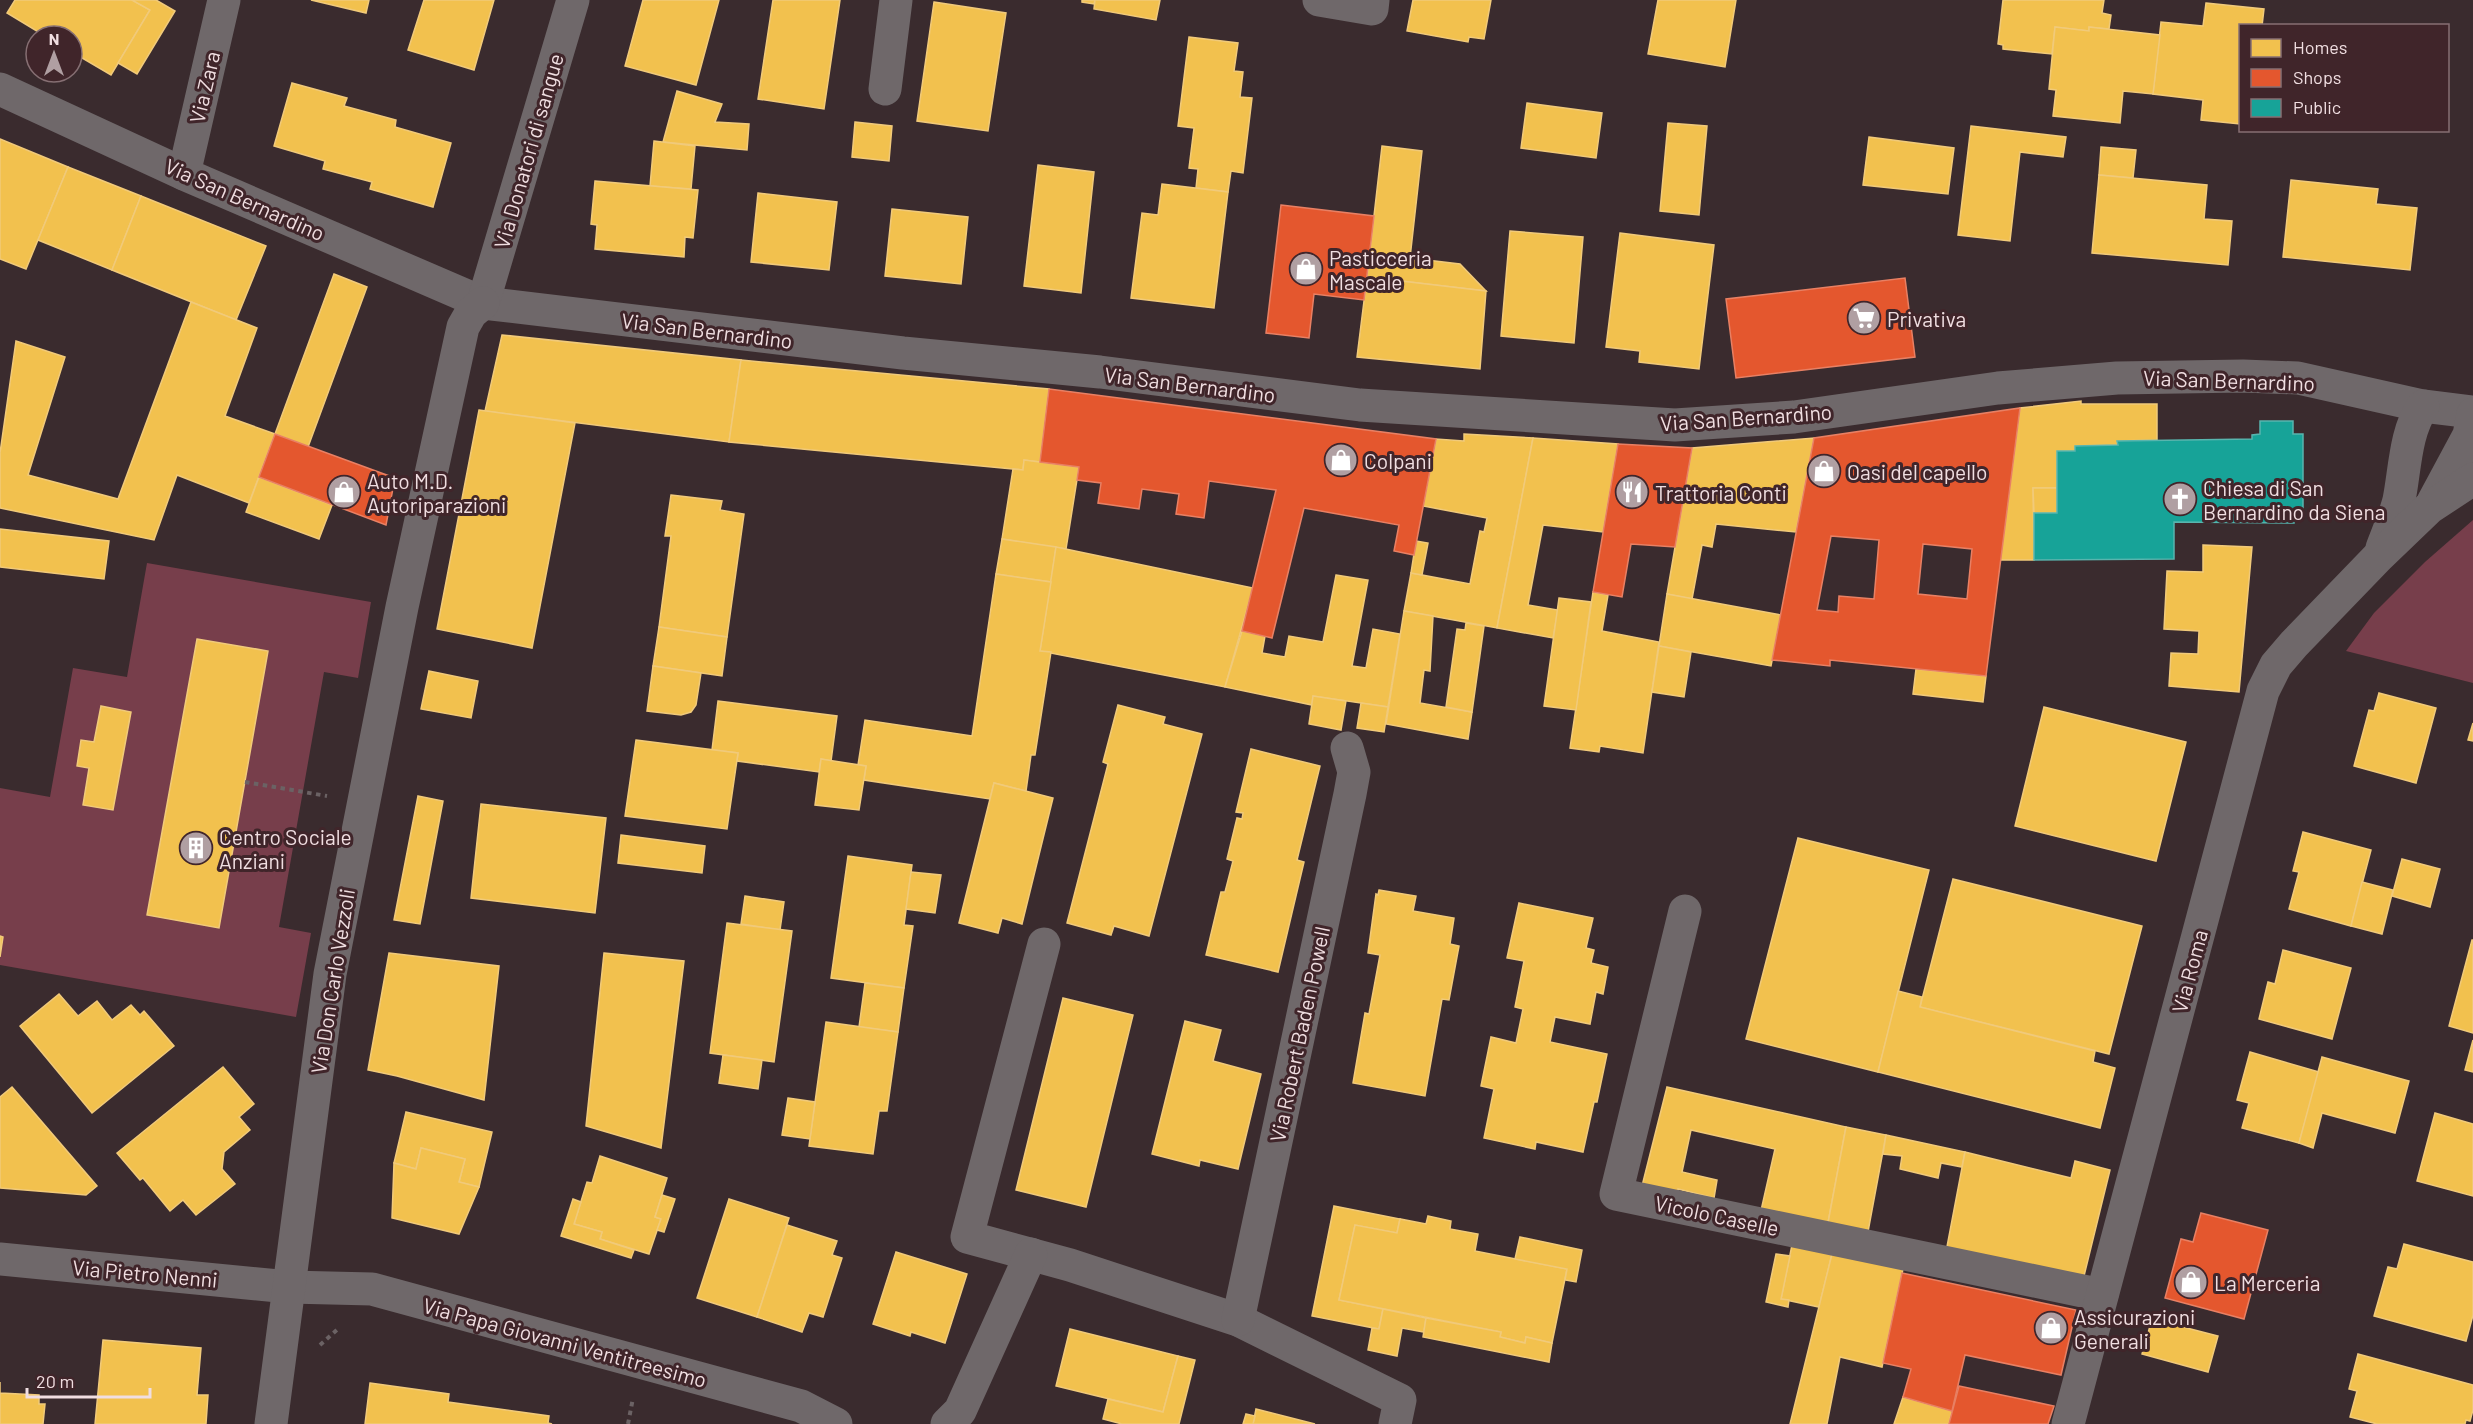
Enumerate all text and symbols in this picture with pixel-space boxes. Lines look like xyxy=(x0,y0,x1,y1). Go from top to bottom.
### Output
north arrow xyxy=(24,24,84,84)
legend xyxy=(2239,24,2449,132)
text: N xyxy=(49,29,59,48)
text: Homes xyxy=(2293,36,2347,58)
street label: Via Zara xyxy=(184,49,224,125)
street label: Via Donatori di sangue xyxy=(488,51,568,251)
text: Shops xyxy=(2293,66,2342,88)
text: Public xyxy=(2293,96,2341,118)
street label: Via San Bernardino xyxy=(161,153,329,245)
place label: Pasticceria Mascale xyxy=(1329,245,1432,294)
shop icon: Pasticceria Mascale xyxy=(1288,251,1324,287)
supermarket icon: Privativa xyxy=(1846,300,1882,336)
place label: Privativa xyxy=(1887,306,1966,331)
street label: Via San Bernardino xyxy=(620,307,794,353)
street label: Via San Bernardino xyxy=(1103,361,1277,407)
street label: Via San Bernardino xyxy=(2143,365,2315,395)
street label: Via San Bernardino xyxy=(1659,399,1833,435)
shop icon: Colpani xyxy=(1323,442,1359,478)
place label: Colpani xyxy=(1364,448,1432,473)
shop icon: Oasi del capello xyxy=(1806,453,1842,489)
place label: Oasi del capello xyxy=(1847,459,1987,484)
place label: Auto M.D. Autoriparazioni xyxy=(367,468,506,517)
shop icon: Auto M.D. Autoriparazioni xyxy=(326,474,362,510)
restaurant icon: Trattoria Conti xyxy=(1614,474,1650,510)
place label: Chiesa di San Bernardino da Siena xyxy=(2203,475,2386,524)
place label: Trattoria Conti xyxy=(1655,480,1787,505)
church icon: Chiesa di San Bernardino da Siena xyxy=(2162,481,2198,517)
place label: Centro Sociale Anziani xyxy=(219,824,352,873)
building icon: Centro Sociale Anziani xyxy=(178,830,214,866)
street label: Via Don Carlo Vezzoli xyxy=(305,887,359,1075)
street label: Via Robert Baden Powell xyxy=(1264,924,1334,1144)
street label: Via Roma xyxy=(2166,927,2212,1015)
street label: Vicolo Caselle xyxy=(1653,1190,1781,1240)
street label: Via Pietro Nenni xyxy=(71,1254,219,1292)
shop icon: La Merceria xyxy=(2173,1264,2209,1300)
place label: La Merceria xyxy=(2214,1270,2320,1295)
street label: Via Papa Giovanni Ventitreesimo xyxy=(420,1292,710,1392)
place label: Assicurazioni Generali xyxy=(2074,1304,2195,1353)
shop icon: Assicurazioni Generali xyxy=(2033,1310,2069,1346)
scale bar xyxy=(27,1361,150,1399)
text: 20 m xyxy=(36,1370,74,1392)

